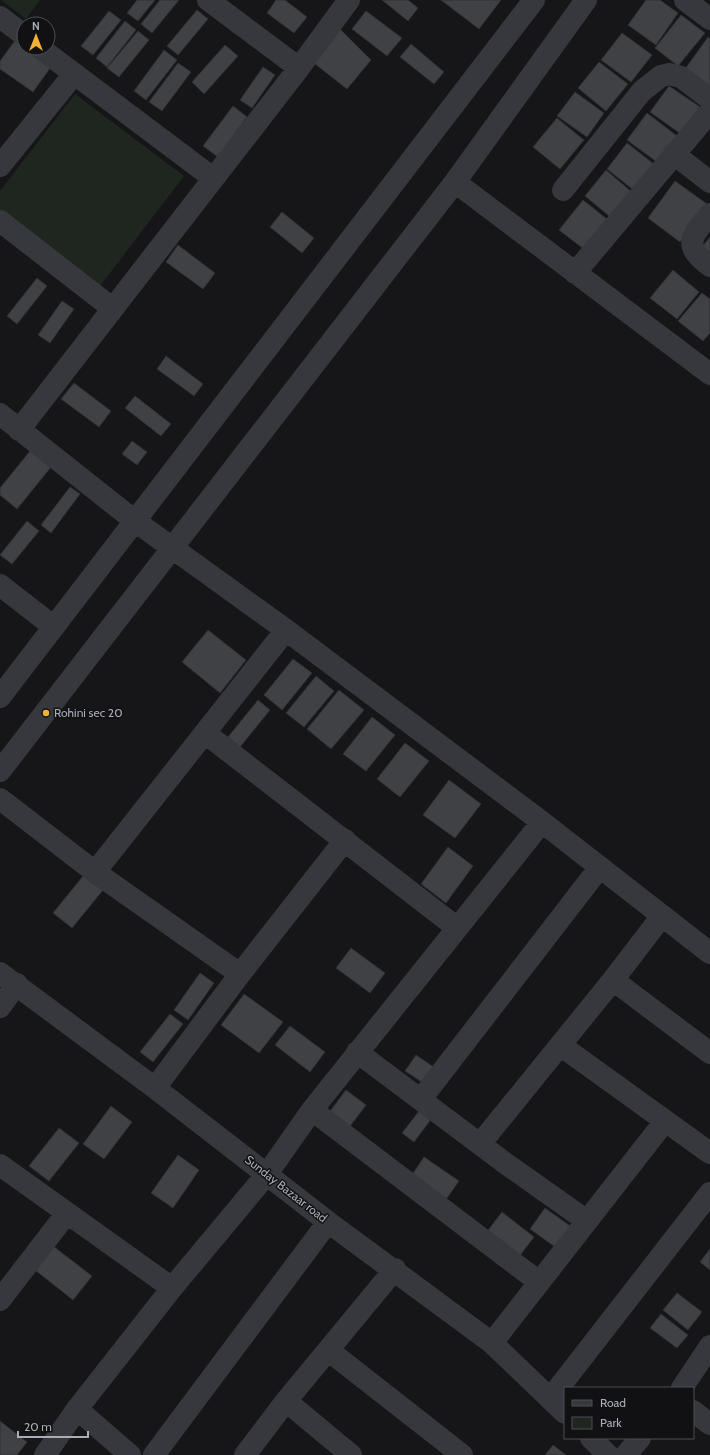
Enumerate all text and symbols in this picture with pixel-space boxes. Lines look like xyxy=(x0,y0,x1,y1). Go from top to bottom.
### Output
north arrow xyxy=(16,16,56,56)
text: N xyxy=(32,19,40,33)
place label: Rohini sec 20 xyxy=(54,705,123,720)
marker: Rohini sec 20 xyxy=(41,708,51,718)
street label: Sunday Bazaar road xyxy=(242,1152,330,1225)
legend xyxy=(564,1387,694,1439)
text: Road xyxy=(600,1395,626,1410)
scale bar xyxy=(18,1413,88,1439)
text: Park xyxy=(600,1415,622,1430)
text: 20 m xyxy=(24,1419,52,1434)

